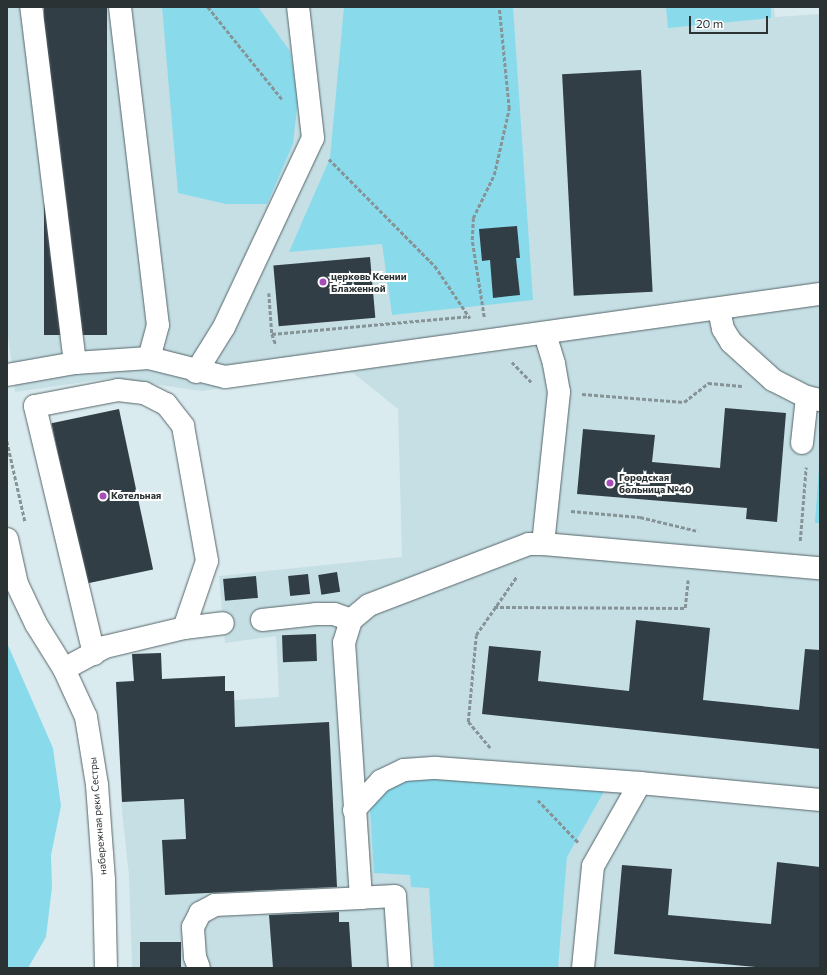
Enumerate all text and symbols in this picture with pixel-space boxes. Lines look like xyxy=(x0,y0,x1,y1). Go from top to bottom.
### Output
scale bar xyxy=(691,8,770,34)
text: 20 m xyxy=(696,16,723,30)
place label: церковь Ксении Блаженной xyxy=(331,270,407,294)
marker: церковь Ксении Блаженной xyxy=(318,277,328,287)
place label: Городская больница №40 xyxy=(619,471,692,494)
marker: Городская больница №40 xyxy=(604,477,616,489)
place label: Котельная xyxy=(111,490,161,502)
marker: Котельная xyxy=(98,491,108,501)
street label: набережная реки Сестры xyxy=(87,757,109,875)

